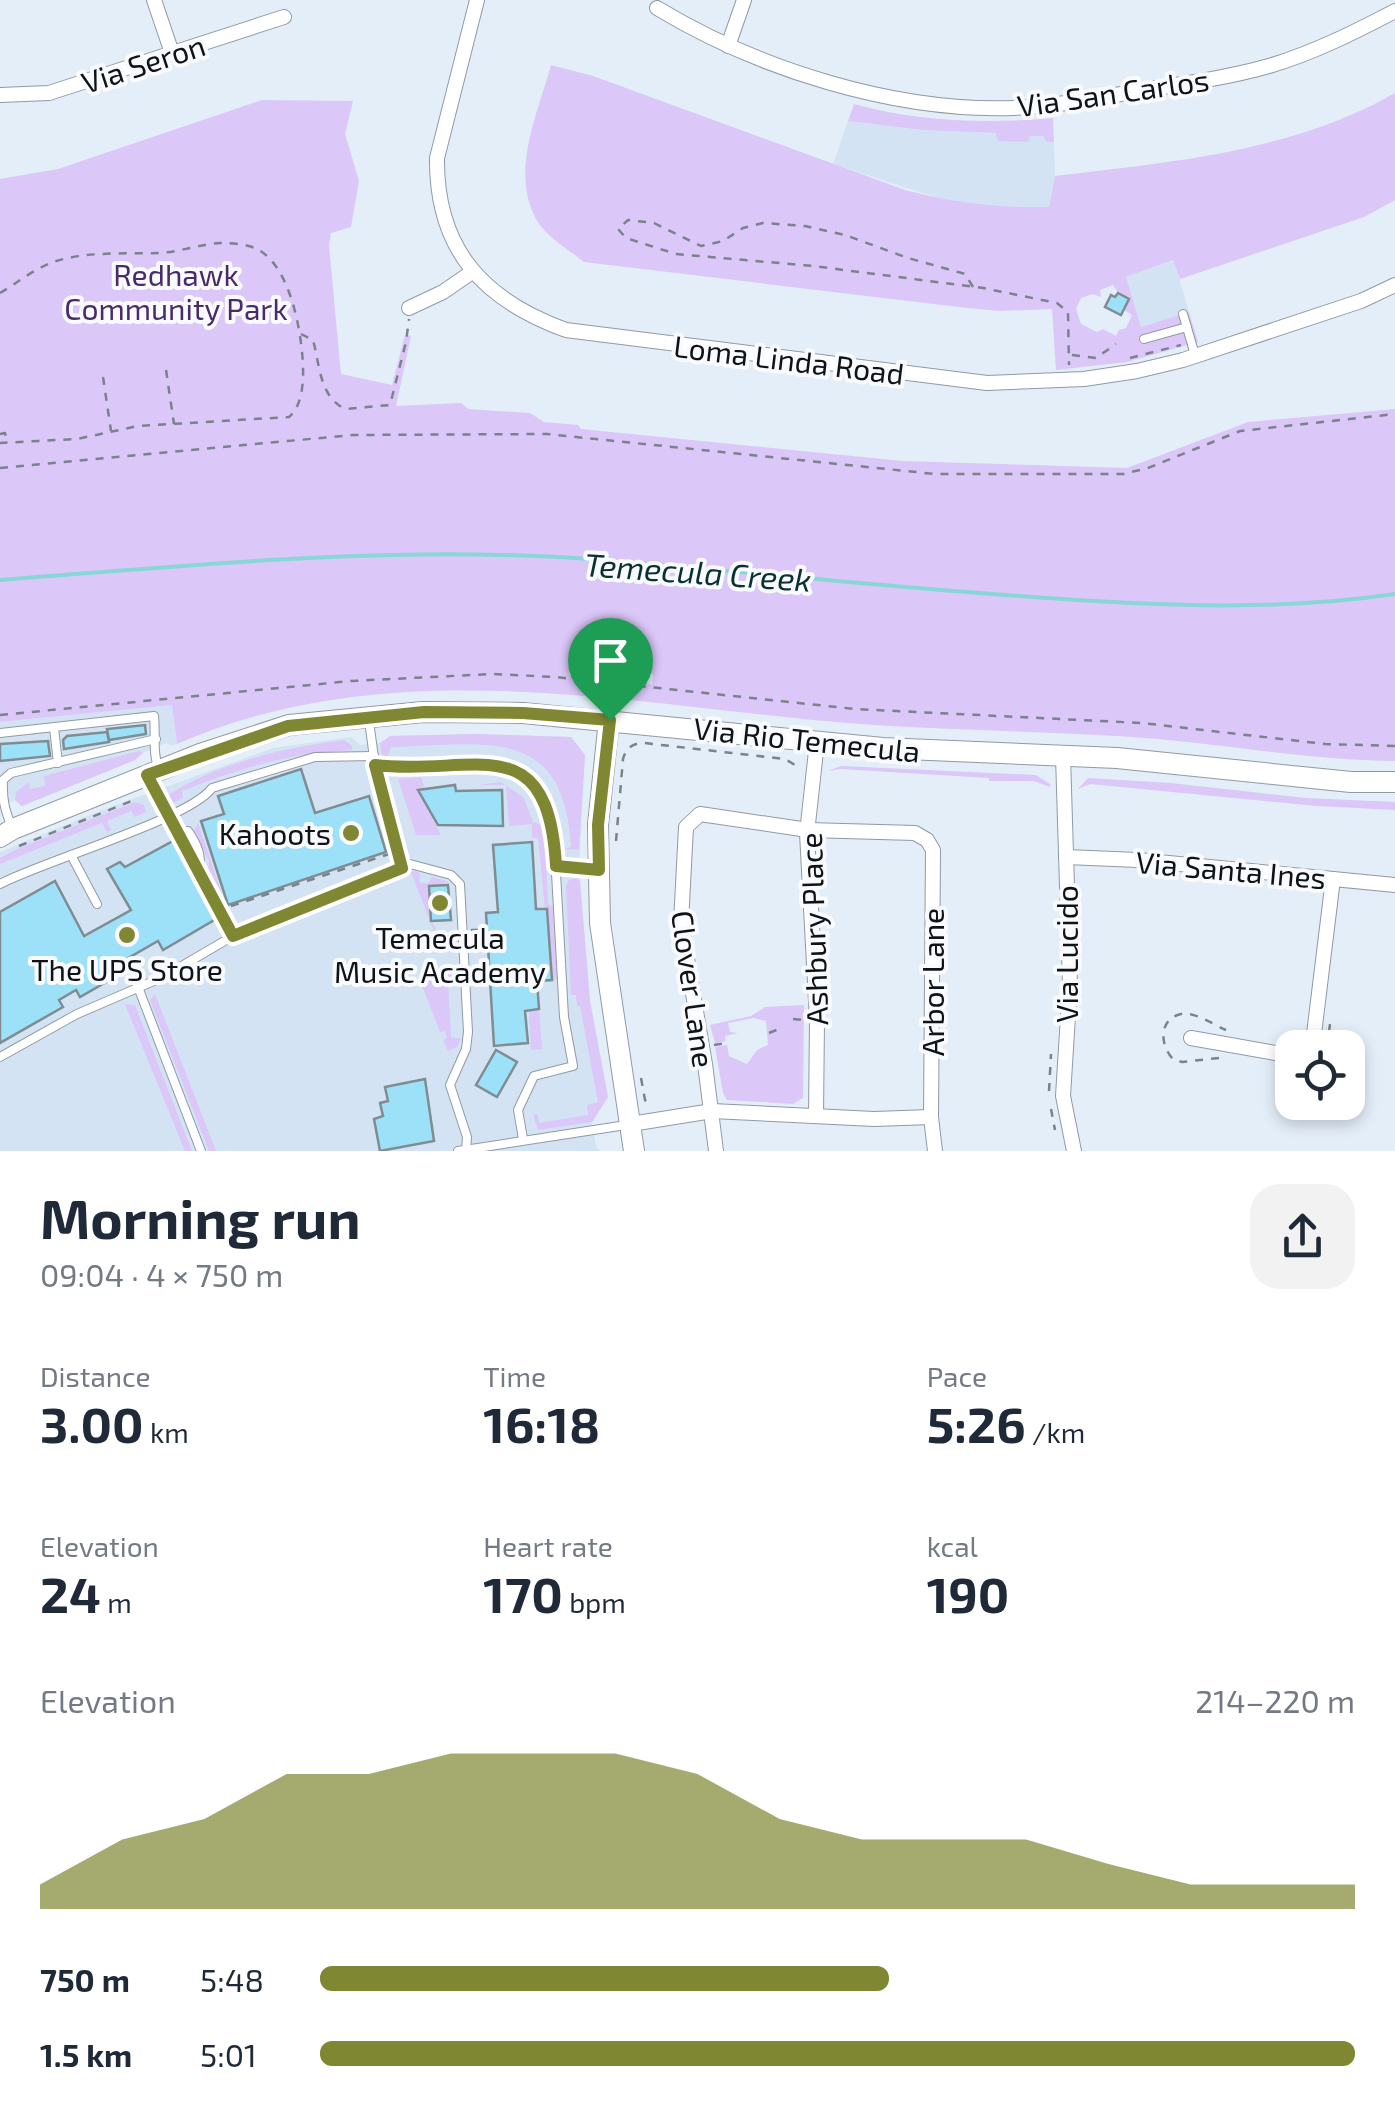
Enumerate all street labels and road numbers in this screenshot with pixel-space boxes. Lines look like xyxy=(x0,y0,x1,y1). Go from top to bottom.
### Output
street label: Via Seron xyxy=(77,26,209,100)
street label: Via San Carlos xyxy=(1015,61,1211,123)
street label: Loma Linda Road xyxy=(672,327,906,391)
street label: Via Rio Temecula xyxy=(692,709,922,769)
street label: Ashbury Place xyxy=(792,832,834,1026)
street label: Via Santa Ines xyxy=(1134,843,1328,895)
street label: Via Lucido xyxy=(1048,885,1084,1023)
street label: Clover Lane xyxy=(665,908,723,1070)
street label: Arbor Lane xyxy=(914,908,950,1056)

